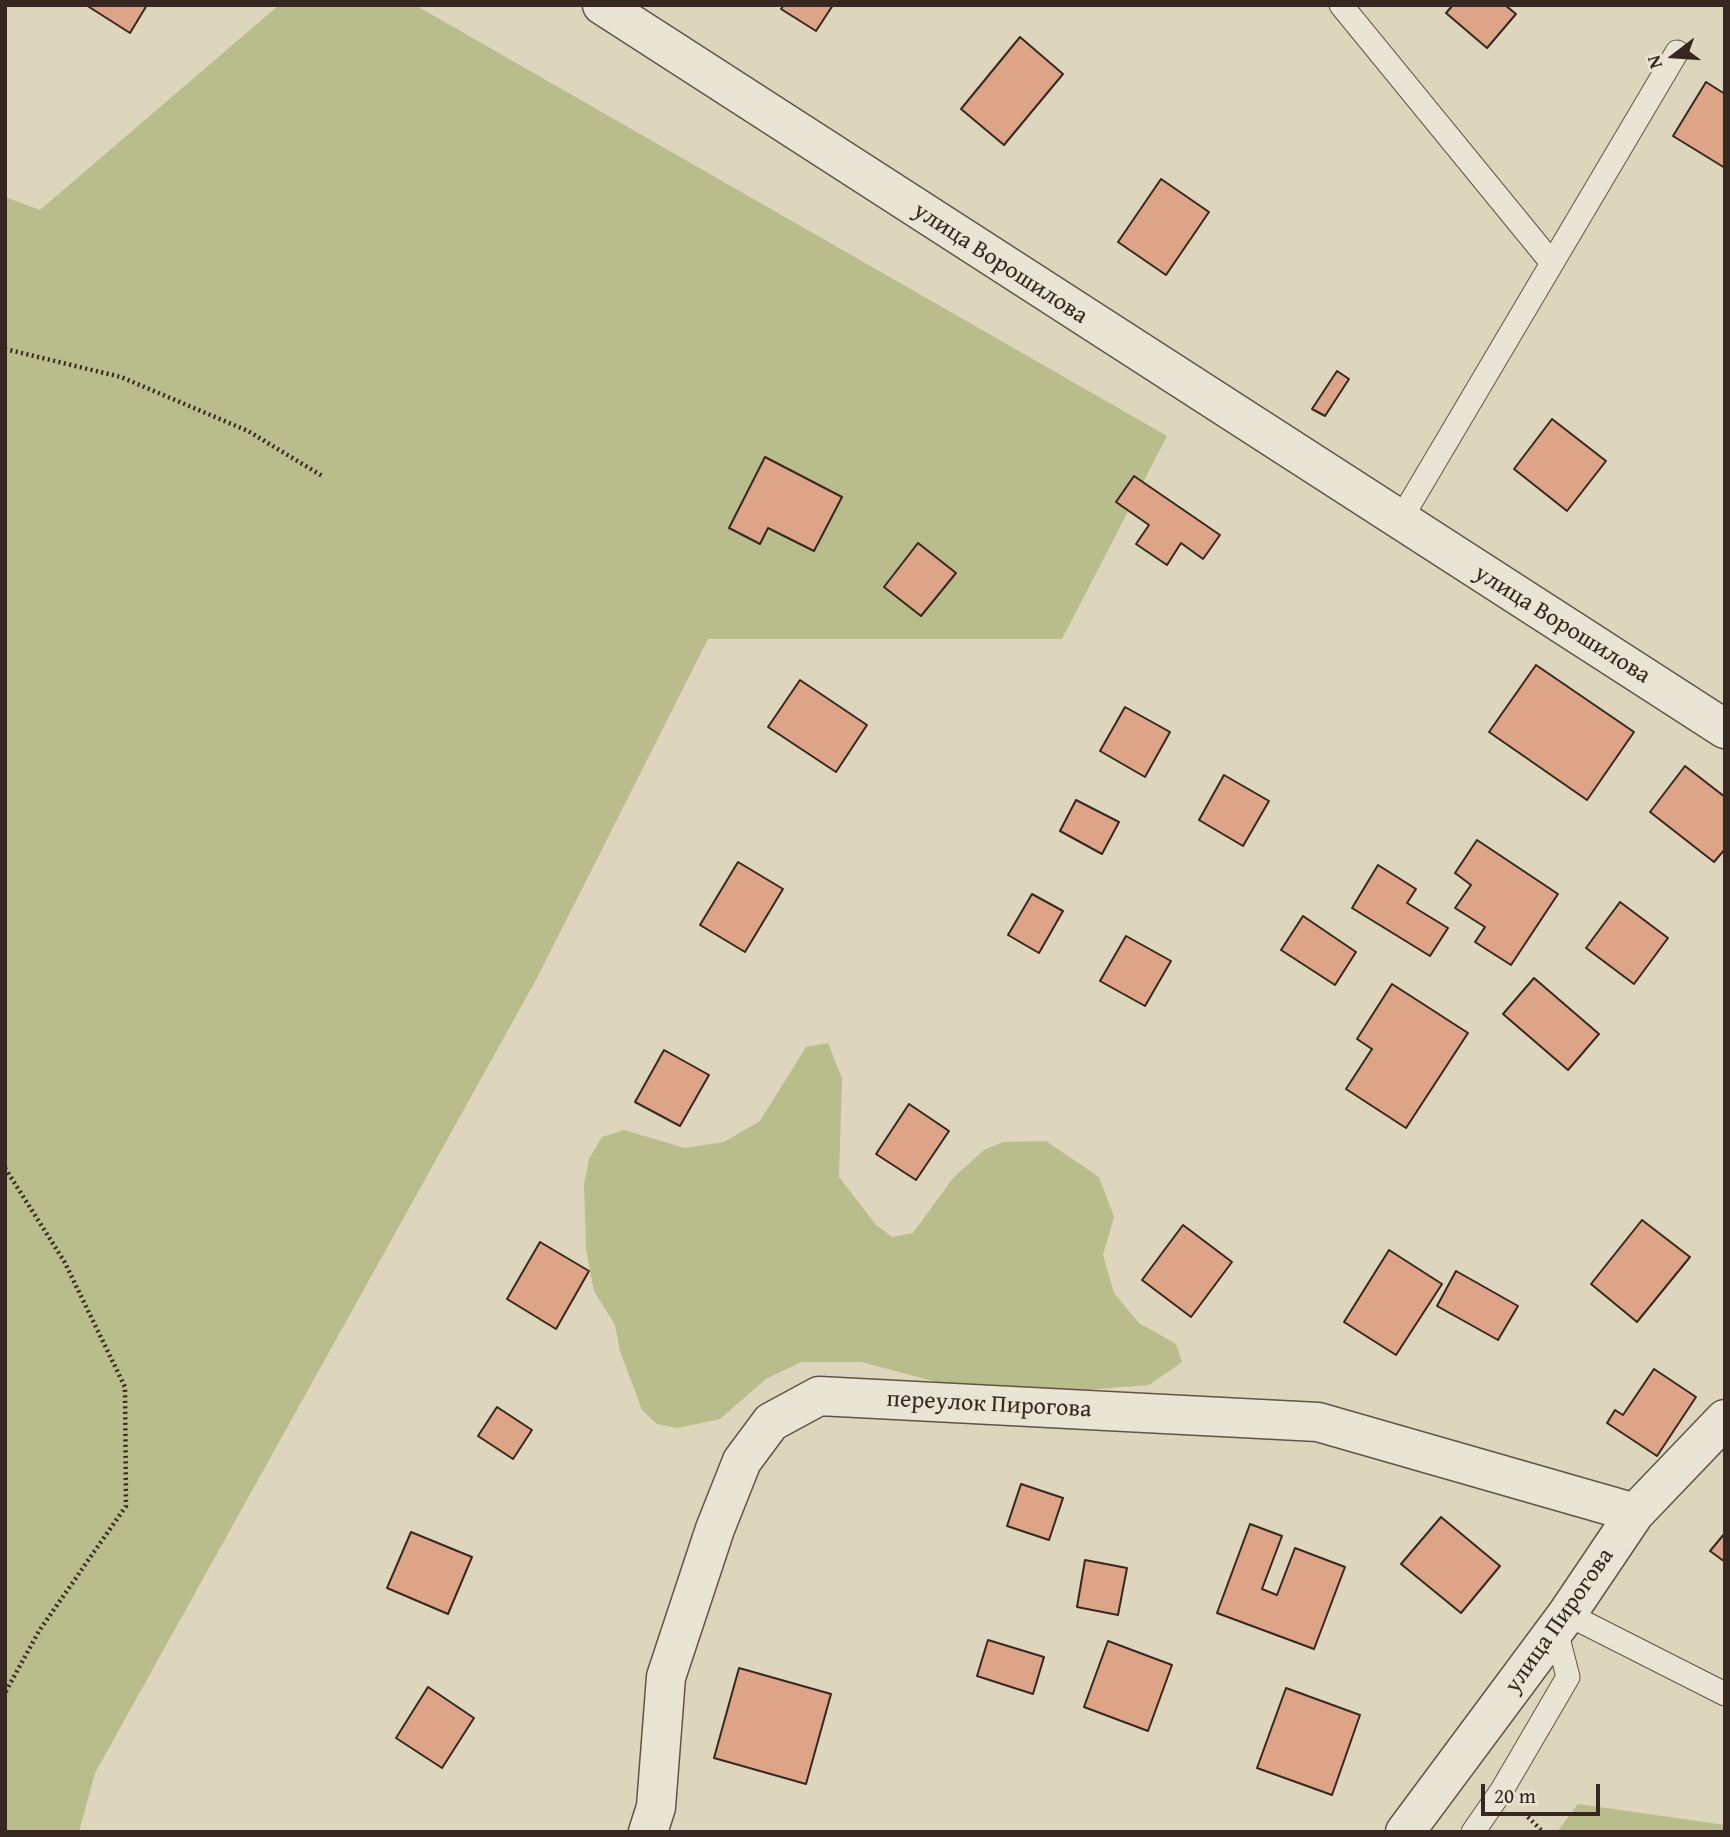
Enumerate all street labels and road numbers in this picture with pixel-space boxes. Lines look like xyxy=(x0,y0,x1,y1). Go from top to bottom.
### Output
street label: улица Ворошилова xyxy=(907,197,1093,331)
street label: улица Ворошилова xyxy=(1469,559,1655,691)
street label: переулок Пирогова xyxy=(886,1385,1092,1425)
street label: улица Пирогова xyxy=(1499,1543,1621,1699)

